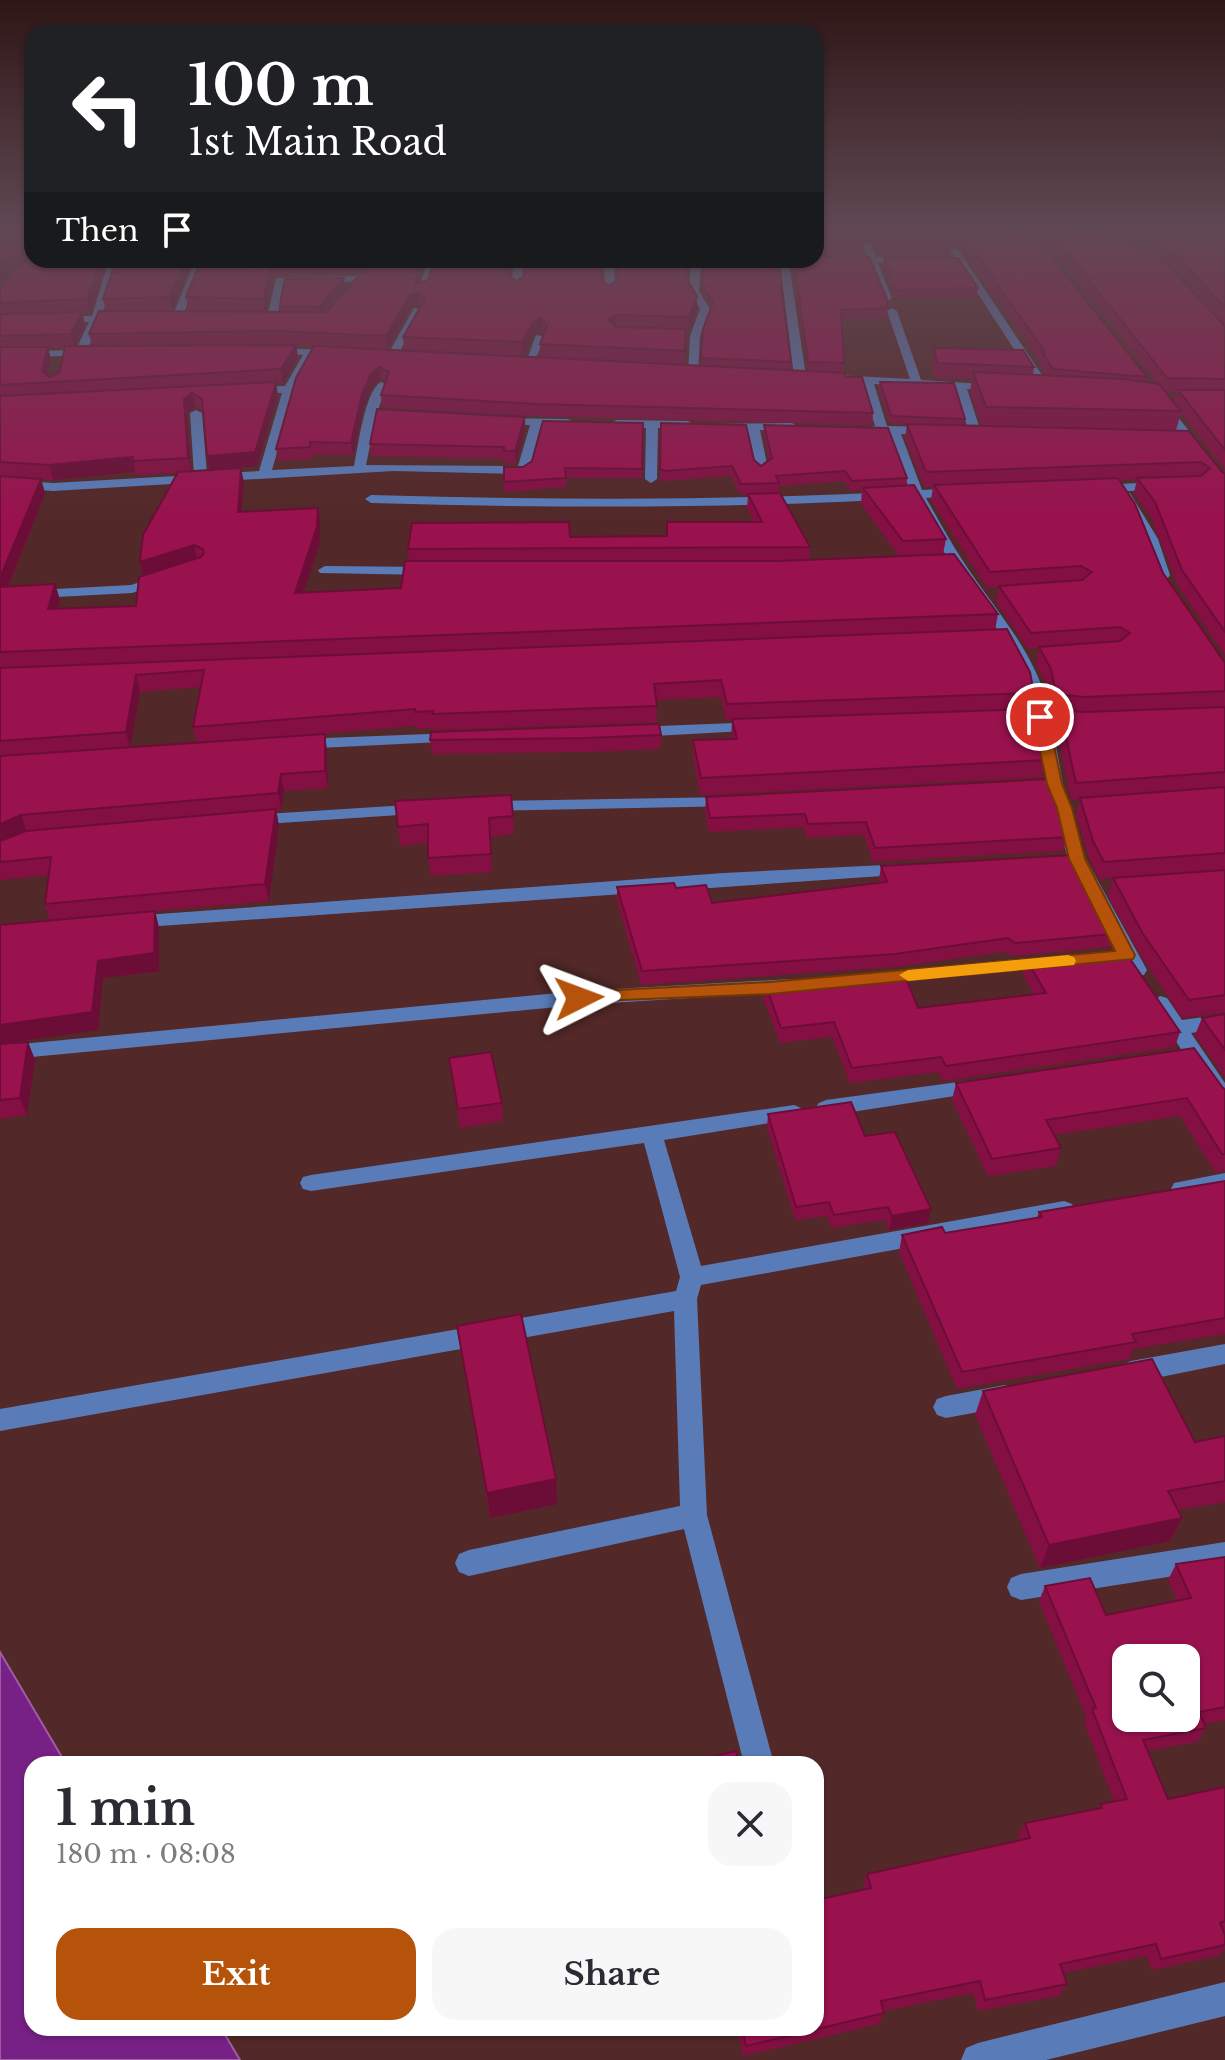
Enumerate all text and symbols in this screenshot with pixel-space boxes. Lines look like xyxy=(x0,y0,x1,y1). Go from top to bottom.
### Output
text: 100 m xyxy=(188,51,374,120)
icon: left xyxy=(56,56,160,160)
text: 1st Main Road xyxy=(188,120,447,165)
icon: arrive xyxy=(155,208,199,252)
text: Then xyxy=(56,212,139,249)
pin xyxy=(1006,683,1074,751)
icon: arrive xyxy=(1018,695,1062,739)
position arrow xyxy=(537,956,621,1040)
map controls xyxy=(1112,1644,1200,1732)
button: search xyxy=(1112,1644,1200,1732)
text: 1 min xyxy=(56,1778,195,1838)
button: close xyxy=(708,1782,792,1866)
text: 180 m · 08:08 xyxy=(56,1838,236,1870)
button: Exit xyxy=(56,1928,416,2020)
button: Share xyxy=(432,1928,792,2020)

